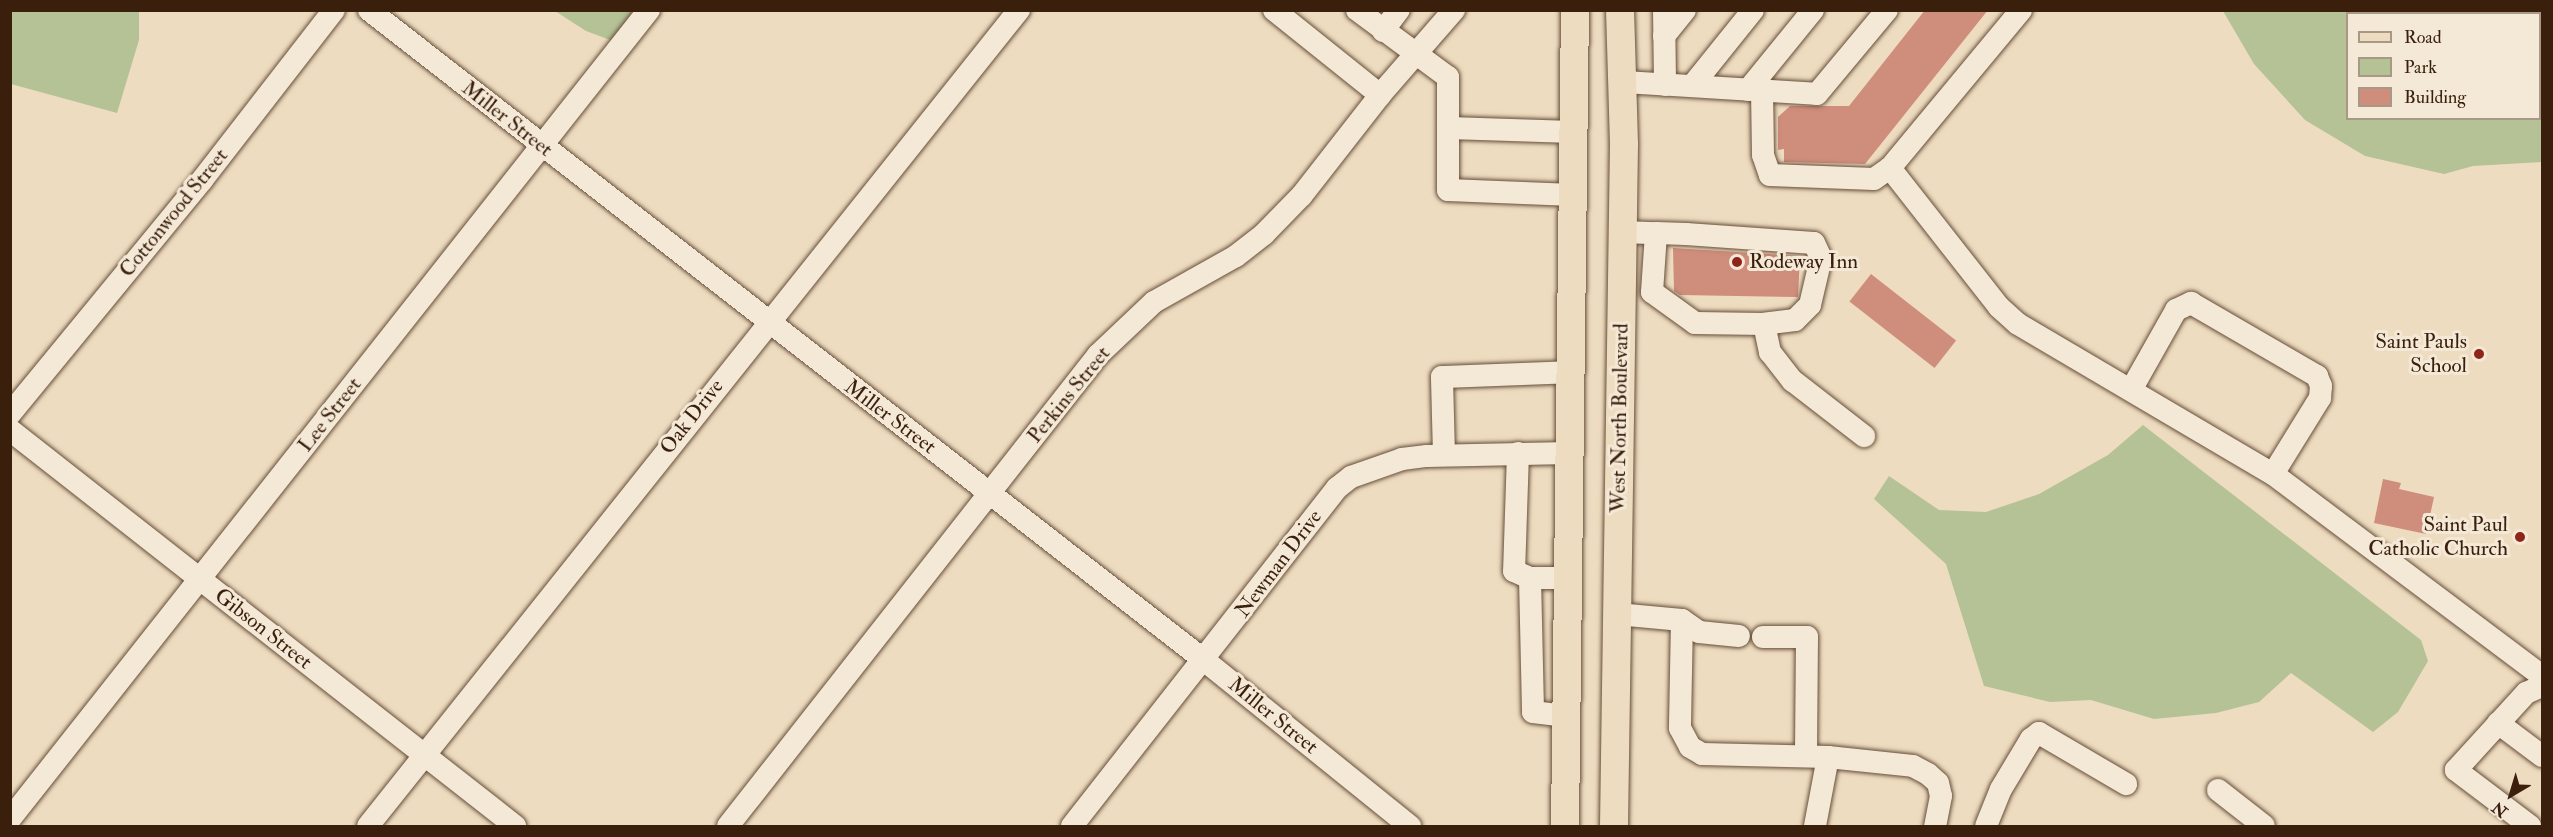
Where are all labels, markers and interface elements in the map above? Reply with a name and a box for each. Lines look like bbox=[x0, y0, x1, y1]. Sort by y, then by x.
legend bbox=[2346, 12, 2541, 120]
text: Road bbox=[2404, 26, 2442, 49]
text: Park bbox=[2404, 56, 2437, 79]
street label: Miller Street bbox=[457, 76, 557, 162]
text: Building bbox=[2404, 86, 2466, 109]
street label: Cottonwood Street bbox=[114, 144, 234, 282]
place label: Rodeway Inn bbox=[1749, 249, 1858, 275]
marker: Rodeway Inn bbox=[1730, 255, 1744, 269]
street label: West North Boulevard bbox=[1606, 323, 1634, 513]
place label: Saint Pauls School bbox=[2375, 329, 2467, 379]
street label: Perkins Street bbox=[1022, 342, 1116, 448]
marker: Saint Pauls School bbox=[2472, 347, 2486, 361]
street label: Lee Street bbox=[293, 373, 367, 457]
street label: Oak Drive bbox=[655, 374, 729, 460]
street label: Miller Street bbox=[839, 374, 941, 460]
street label: Newman Drive bbox=[1230, 505, 1328, 623]
place label: Saint Paul Catholic Church bbox=[2368, 512, 2508, 562]
marker: Saint Paul Catholic Church bbox=[2513, 530, 2527, 544]
street label: Gibson Street bbox=[209, 583, 317, 675]
street label: Miller Street bbox=[1223, 672, 1323, 760]
north arrow bbox=[2481, 765, 2541, 825]
text: N bbox=[2488, 797, 2512, 821]

